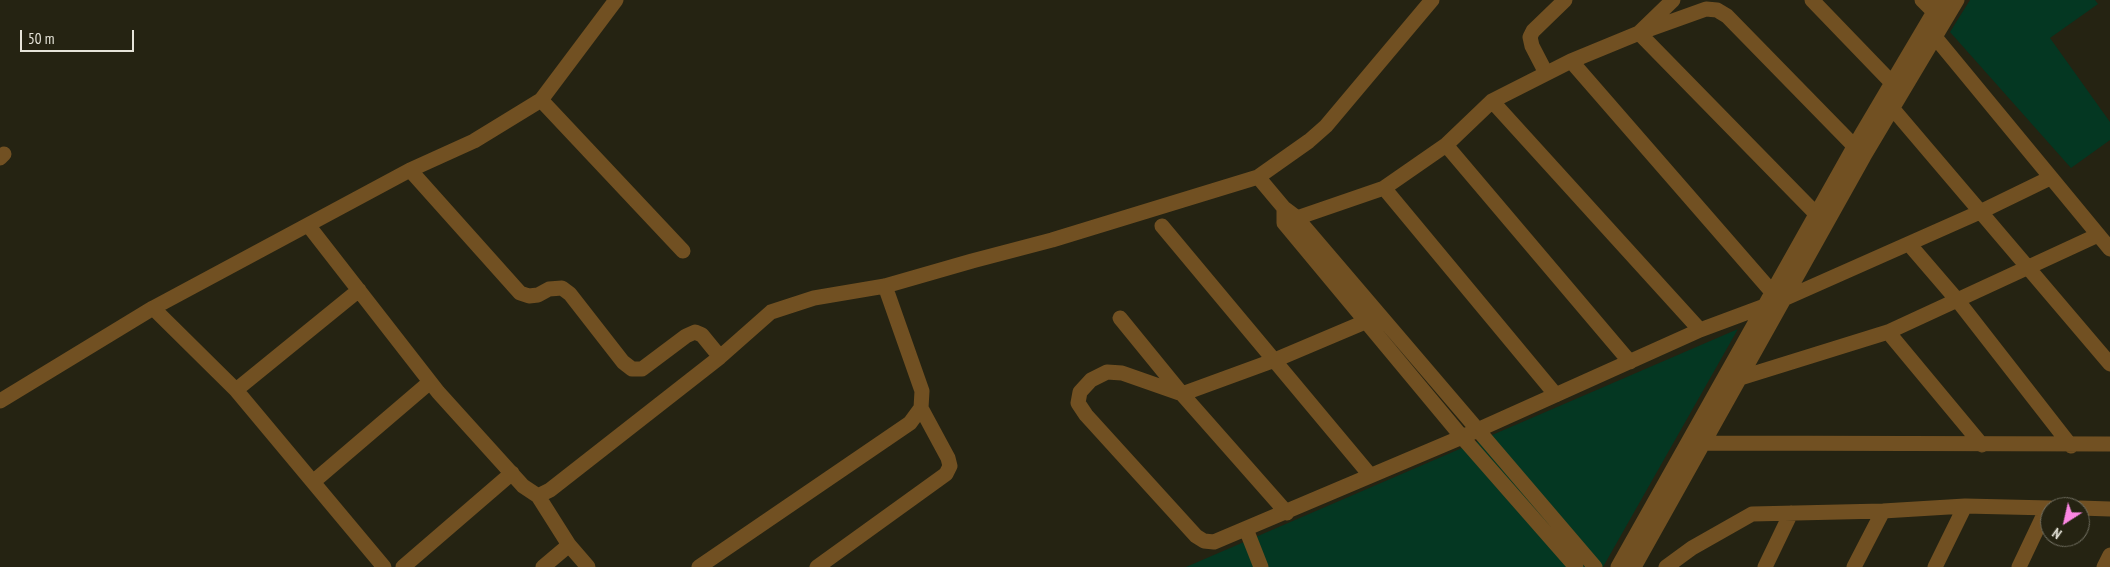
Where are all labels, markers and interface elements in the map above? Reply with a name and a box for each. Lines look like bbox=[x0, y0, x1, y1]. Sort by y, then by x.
scale bar bbox=[22, 20, 136, 52]
text: 50 m bbox=[28, 29, 54, 48]
north arrow bbox=[2040, 497, 2090, 547]
text: N bbox=[2049, 524, 2065, 543]

